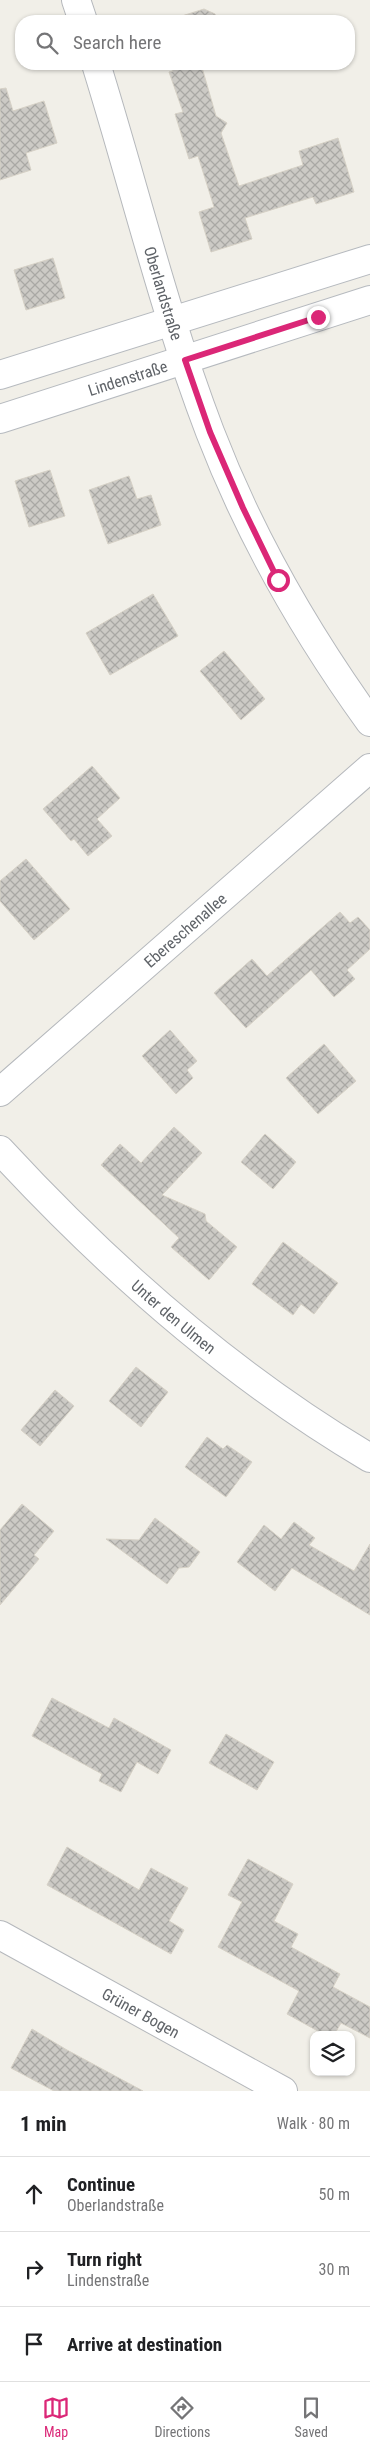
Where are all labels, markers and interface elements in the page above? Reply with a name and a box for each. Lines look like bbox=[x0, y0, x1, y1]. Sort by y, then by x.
search box bbox=[15, 15, 355, 70]
icon: search bbox=[33, 29, 61, 57]
text: Search here bbox=[73, 31, 161, 54]
street label: Oberlandstraße bbox=[140, 244, 186, 343]
route end bbox=[307, 306, 330, 329]
street label: Lindenstraße bbox=[86, 357, 170, 400]
route start bbox=[267, 569, 290, 592]
street label: Ebereschenallee bbox=[140, 889, 231, 971]
street label: Unter den Ulmen bbox=[127, 1276, 219, 1358]
street label: Grüner Bogen bbox=[99, 1984, 183, 2042]
map controls bbox=[310, 2031, 355, 2076]
button: layers bbox=[310, 2031, 355, 2076]
text: 1 min bbox=[20, 2112, 67, 2136]
text: Walk · 80 m bbox=[277, 2114, 350, 2133]
text: Continue bbox=[67, 2173, 135, 2196]
icon: ahead bbox=[20, 2180, 48, 2208]
text: 50 m bbox=[318, 2185, 350, 2204]
text: Oberlandstraße bbox=[67, 2196, 164, 2215]
text: Turn right bbox=[67, 2248, 142, 2271]
icon: right bbox=[20, 2255, 48, 2283]
text: 30 m bbox=[318, 2260, 350, 2279]
text: Lindenstraße bbox=[67, 2271, 149, 2290]
icon: arrive bbox=[20, 2330, 48, 2358]
text: Arrive at destination bbox=[67, 2333, 222, 2356]
tab: Map bbox=[42, 2394, 70, 2440]
tab: Directions bbox=[154, 2394, 210, 2440]
tab: Saved bbox=[295, 2394, 328, 2440]

